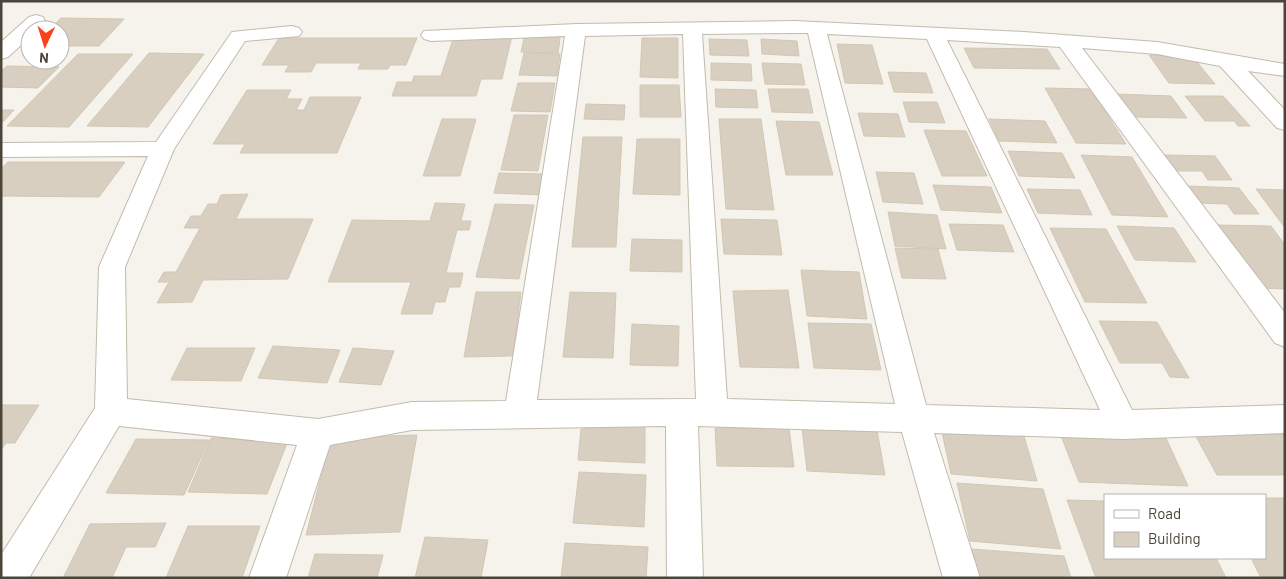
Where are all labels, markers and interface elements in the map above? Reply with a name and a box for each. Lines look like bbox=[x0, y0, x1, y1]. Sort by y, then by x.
north arrow bbox=[20, 20, 70, 70]
text: N bbox=[39, 50, 49, 67]
legend bbox=[1104, 494, 1266, 559]
text: Road bbox=[1148, 504, 1181, 522]
text: Building bbox=[1148, 529, 1201, 547]

